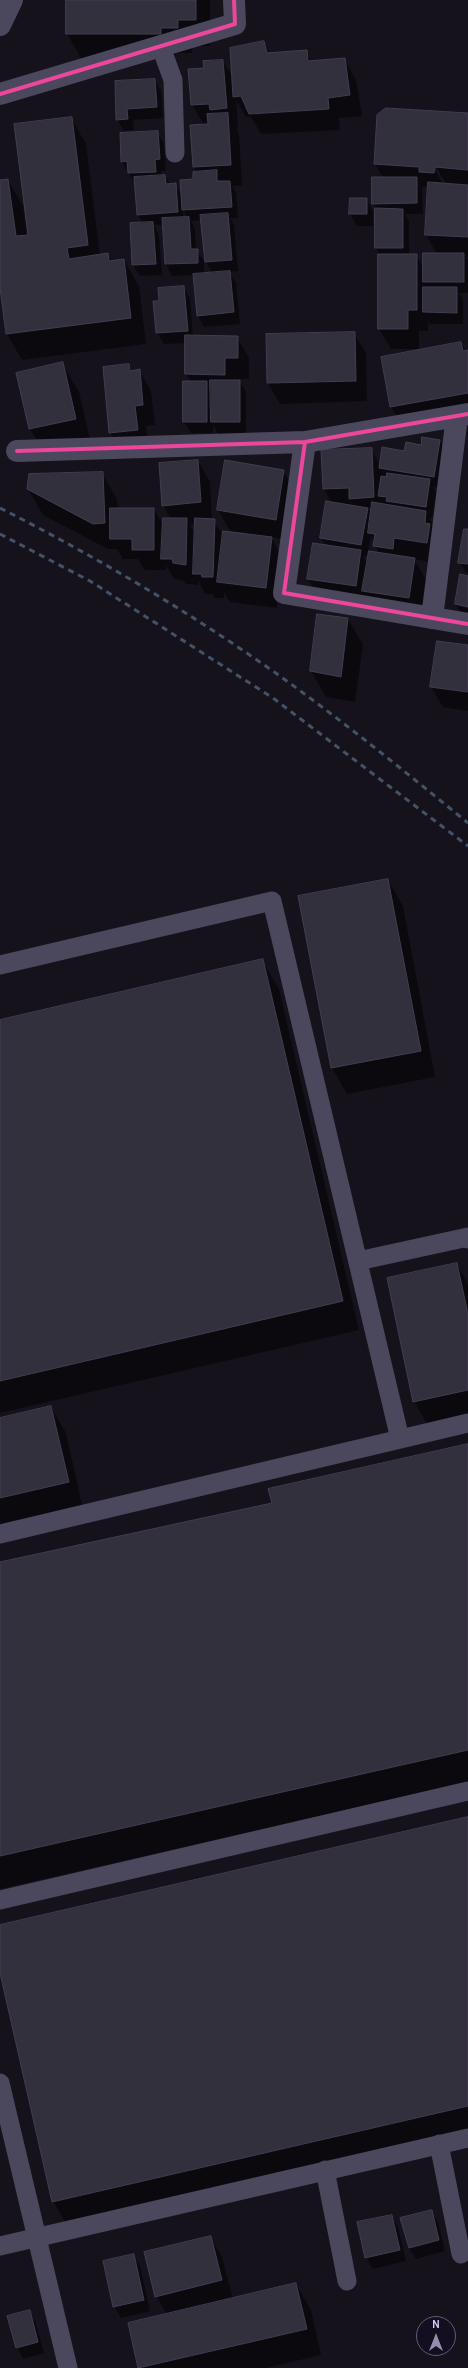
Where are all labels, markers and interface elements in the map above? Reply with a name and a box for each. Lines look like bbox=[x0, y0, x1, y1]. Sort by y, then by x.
north arrow bbox=[416, 2316, 456, 2356]
text: N bbox=[432, 2318, 440, 2331]

